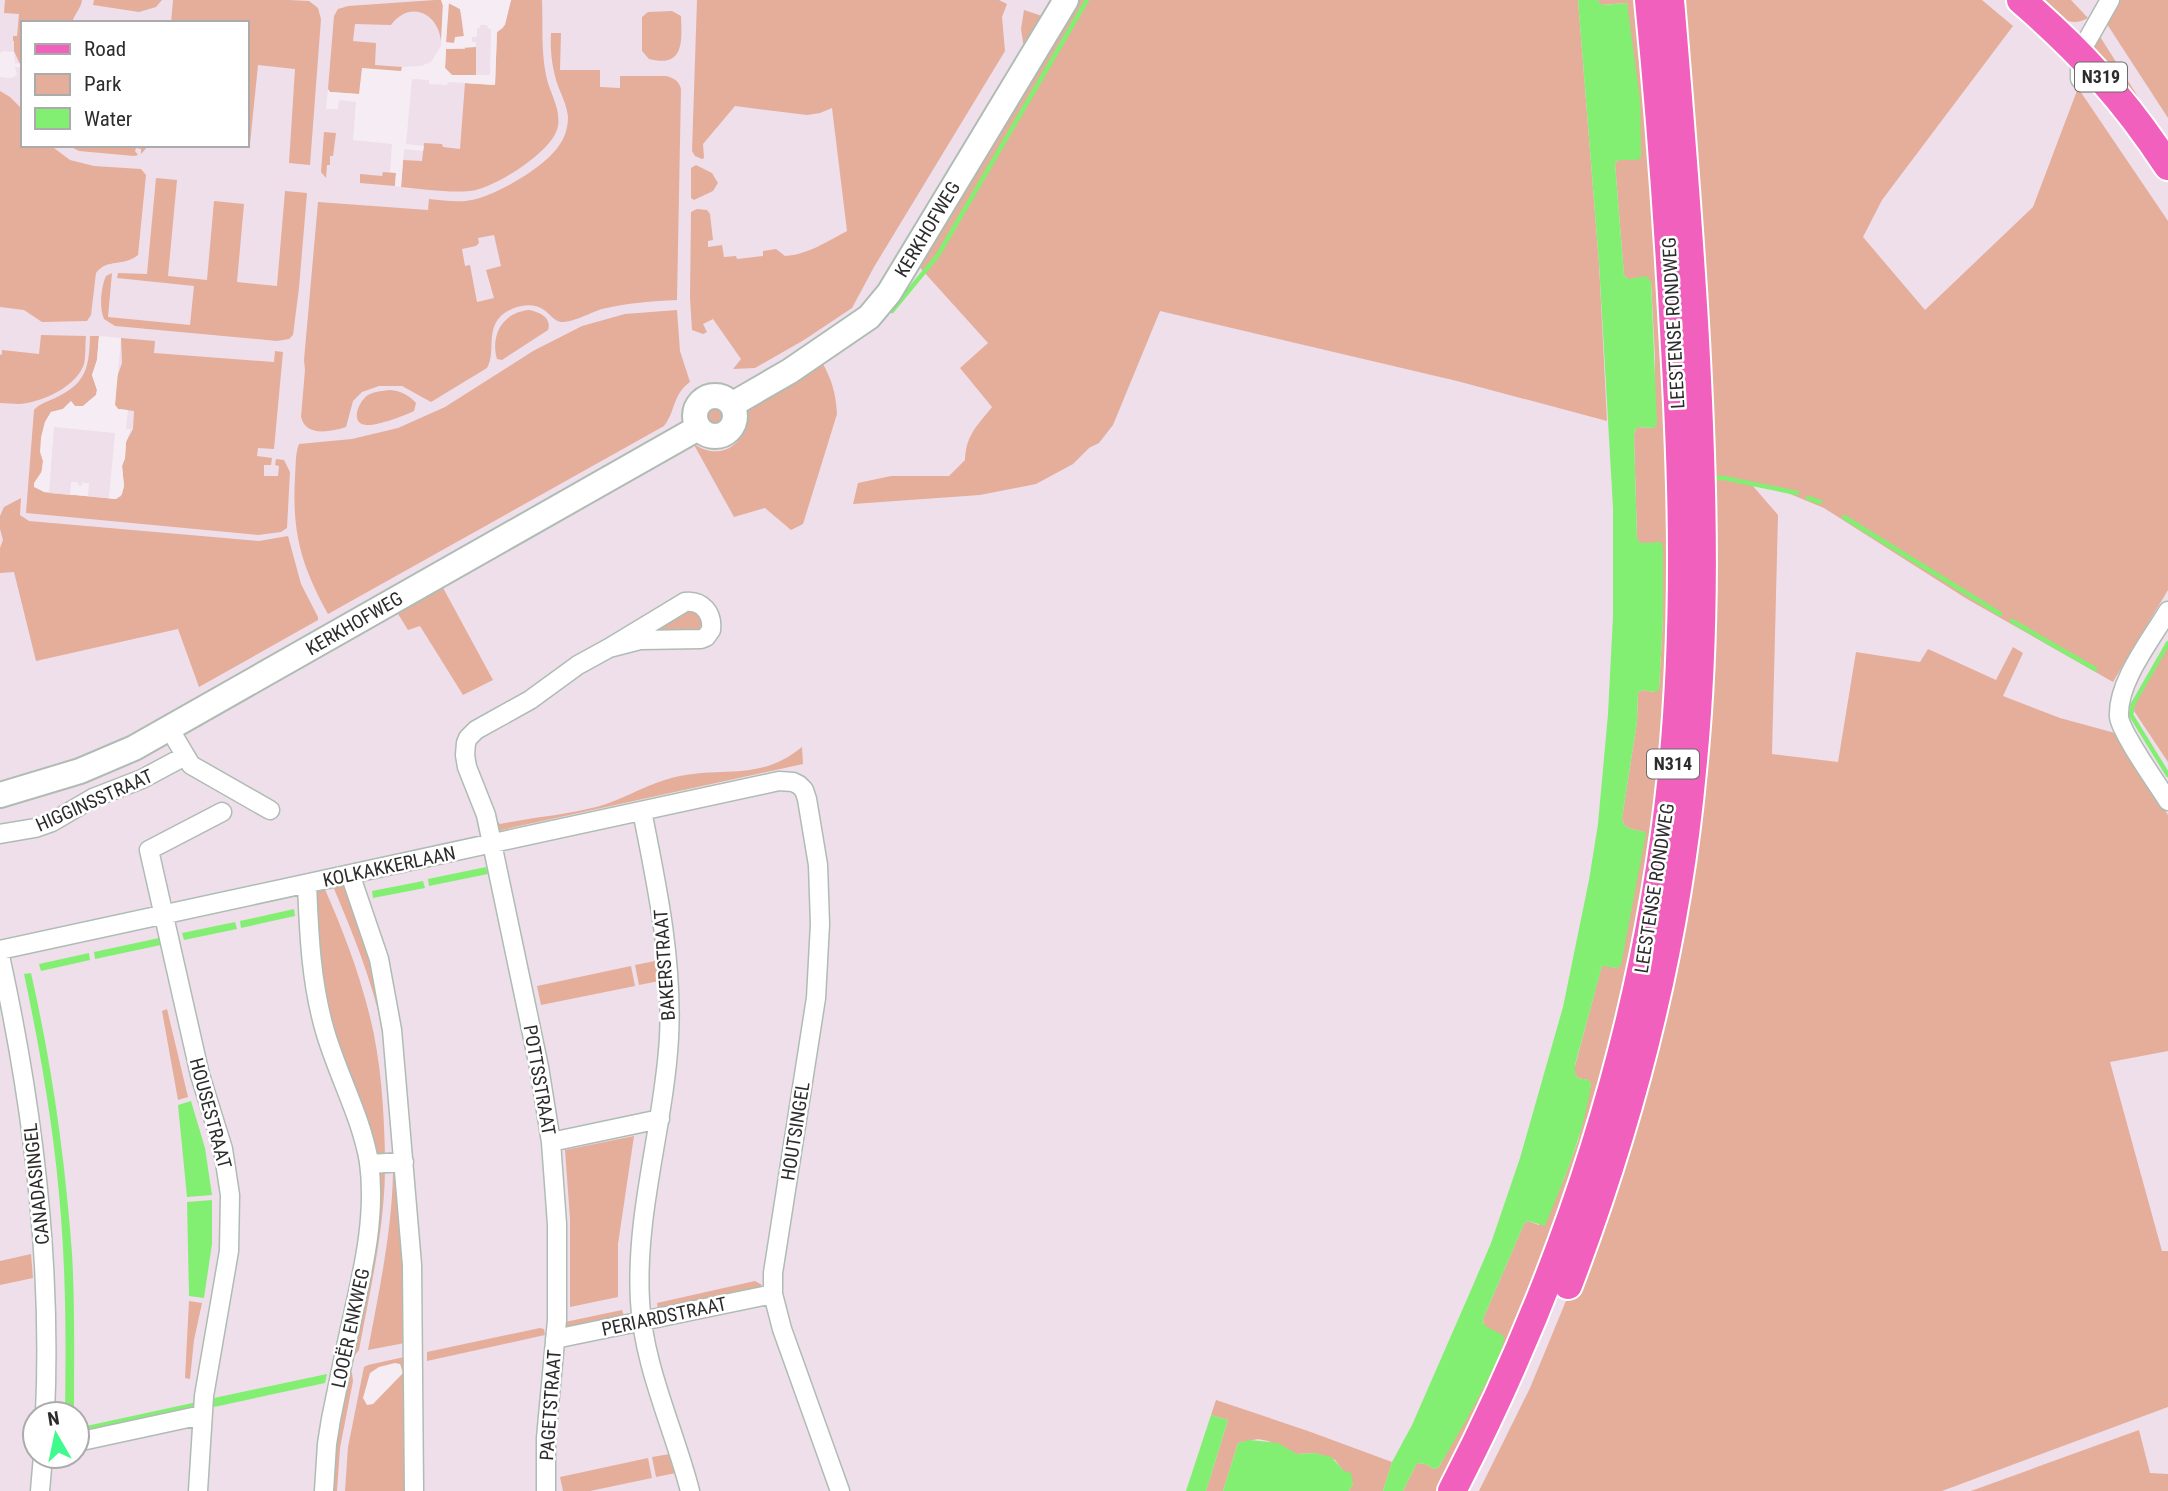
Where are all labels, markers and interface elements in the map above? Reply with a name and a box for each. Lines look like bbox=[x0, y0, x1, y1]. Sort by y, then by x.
legend bbox=[21, 21, 248, 147]
text: Road bbox=[84, 37, 126, 61]
road number: N319 bbox=[2075, 62, 2127, 92]
text: Park bbox=[84, 72, 122, 96]
text: Water bbox=[84, 107, 132, 131]
street label: KERKHOFWEG bbox=[890, 177, 965, 281]
street label: LEESTENSE RONDWEG bbox=[1658, 237, 1689, 409]
street label: KERKHOFWEG bbox=[302, 587, 407, 660]
road number: N314 bbox=[1647, 750, 1699, 778]
street label: HIGGINSSTRAAT bbox=[32, 764, 156, 837]
street label: LEESTENSE RONDWEG bbox=[1630, 801, 1679, 975]
street label: KOLKAKKERLAAN bbox=[321, 841, 458, 892]
street label: BAKERSTRAAT bbox=[649, 908, 680, 1021]
street label: POTTSSTRAAT bbox=[518, 1023, 561, 1137]
street label: HOUSESTRAAT bbox=[185, 1055, 236, 1171]
street label: HOUTSINGEL bbox=[776, 1080, 815, 1182]
street label: CANADASINGEL bbox=[19, 1122, 54, 1246]
street label: LOOËR ENKWEG bbox=[327, 1266, 374, 1390]
street label: PERIARDSTRAAT bbox=[599, 1292, 729, 1341]
street label: PAGETSTRAAT bbox=[535, 1349, 566, 1461]
north arrow bbox=[21, 1400, 91, 1470]
text: N bbox=[46, 1406, 61, 1431]

